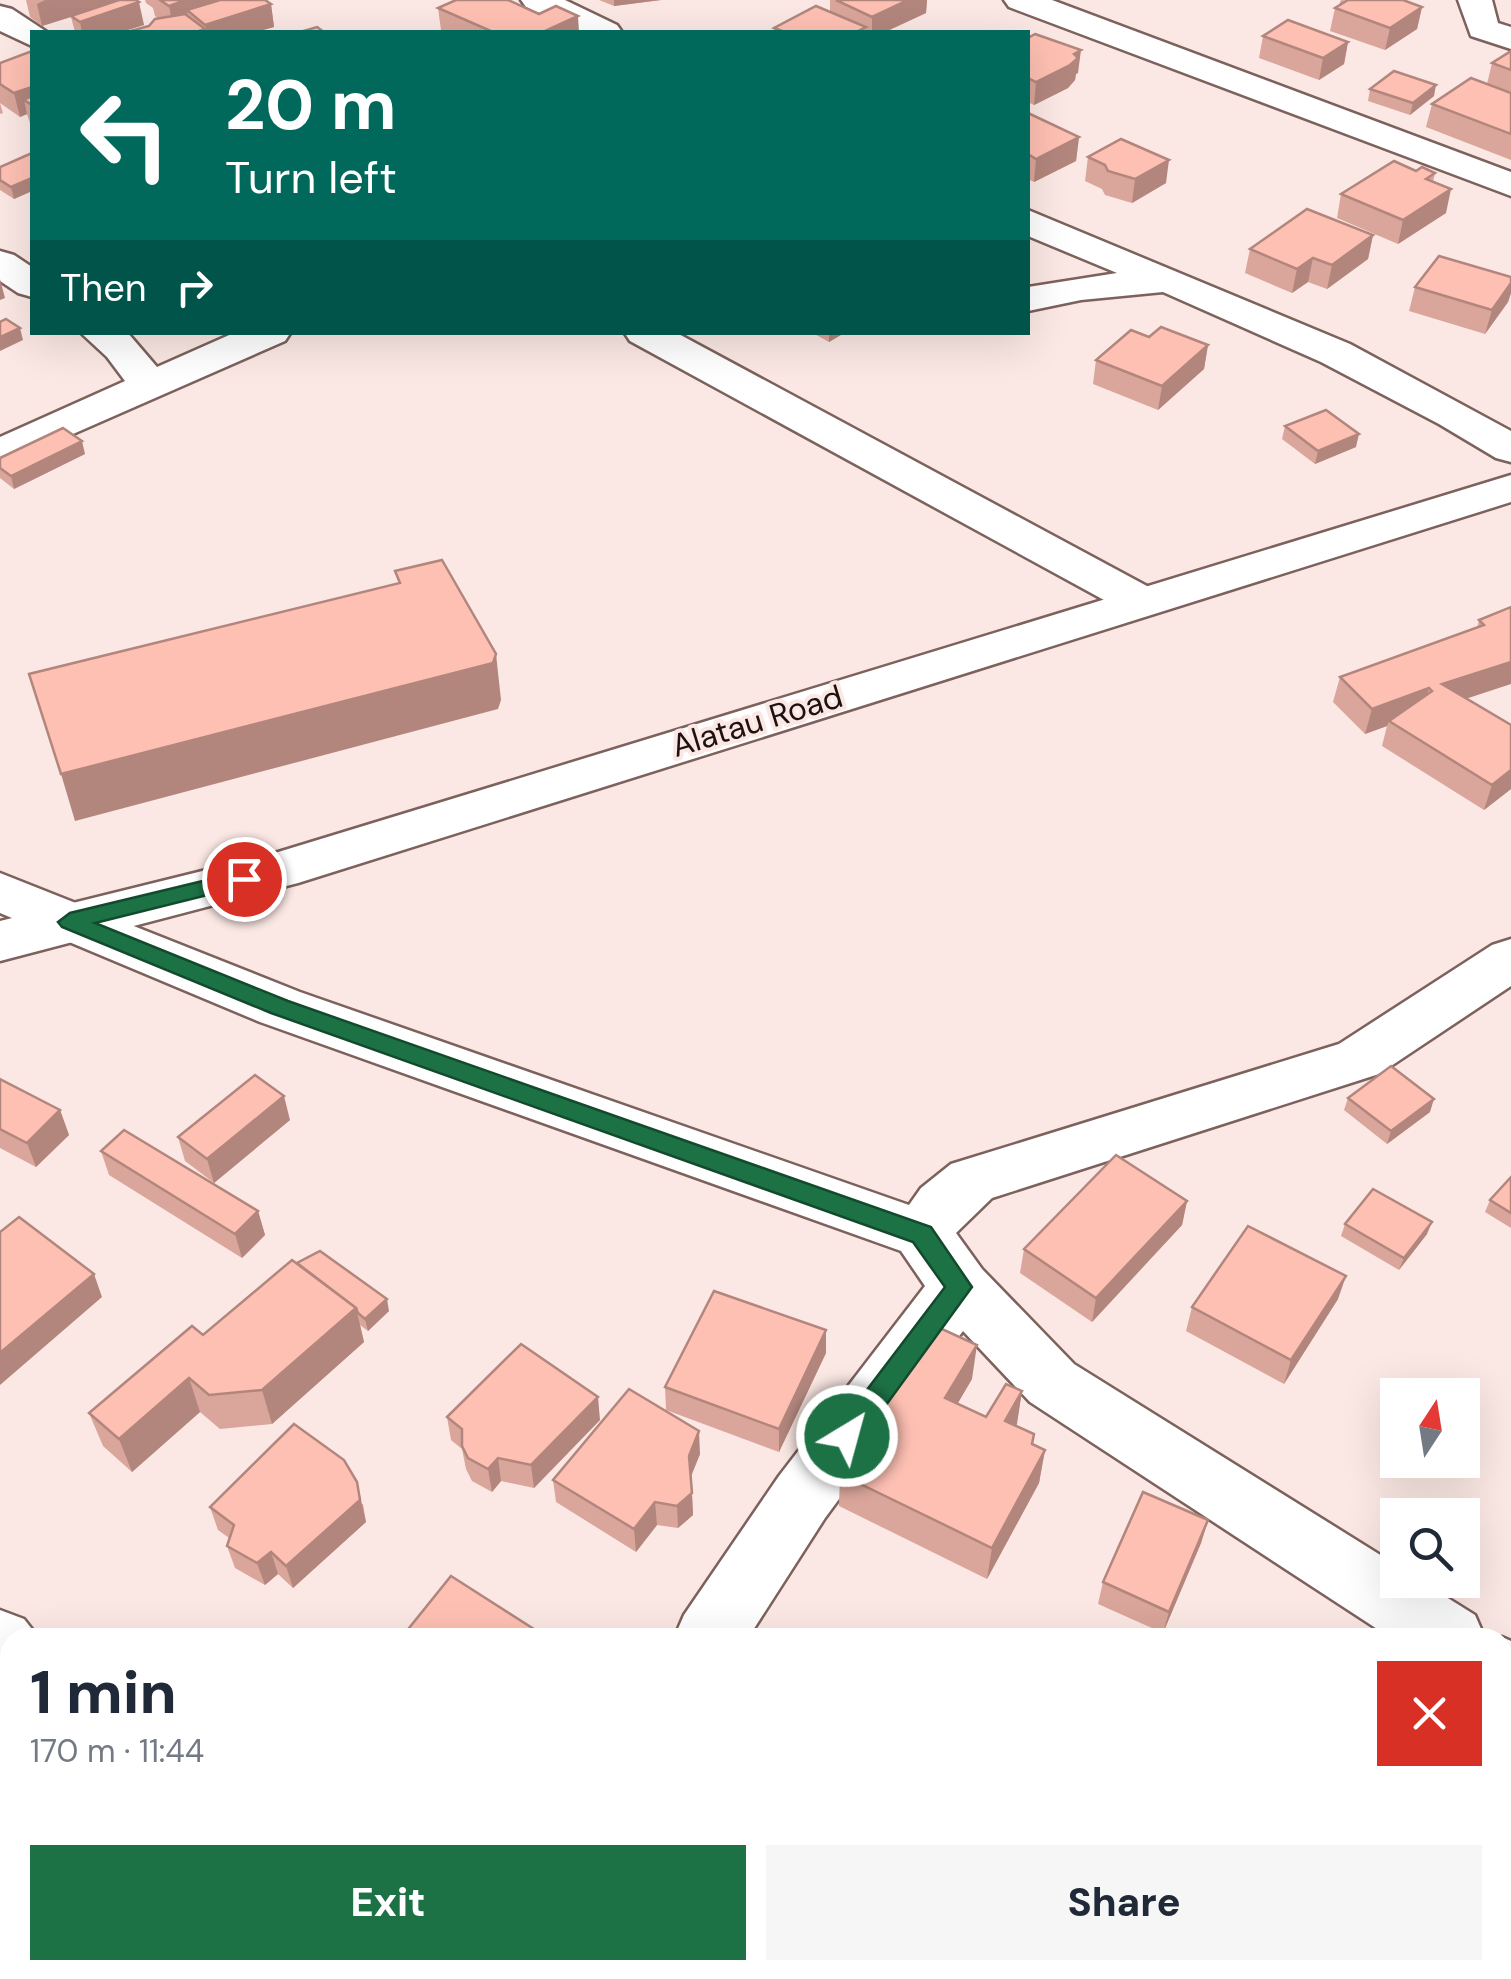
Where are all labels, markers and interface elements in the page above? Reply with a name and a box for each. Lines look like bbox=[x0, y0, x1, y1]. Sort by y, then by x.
text: 20 m bbox=[225, 60, 397, 151]
icon: left bbox=[60, 70, 190, 200]
text: Turn left bbox=[225, 148, 397, 207]
icon: right bbox=[167, 260, 222, 315]
text: Then bbox=[60, 263, 147, 313]
street label: Alatau Road bbox=[666, 675, 848, 767]
pin bbox=[202, 837, 287, 922]
icon: arrive bbox=[217, 852, 272, 907]
north arrow bbox=[1380, 1378, 1480, 1478]
map controls bbox=[1380, 1378, 1480, 1598]
position arrow bbox=[795, 1384, 899, 1488]
button: search bbox=[1380, 1498, 1480, 1598]
text: 1 min bbox=[30, 1653, 177, 1732]
button: close bbox=[1377, 1661, 1482, 1766]
text: 170 m · 11:44 bbox=[30, 1730, 204, 1772]
button: Exit bbox=[30, 1845, 746, 1960]
button: Share bbox=[766, 1845, 1482, 1960]

